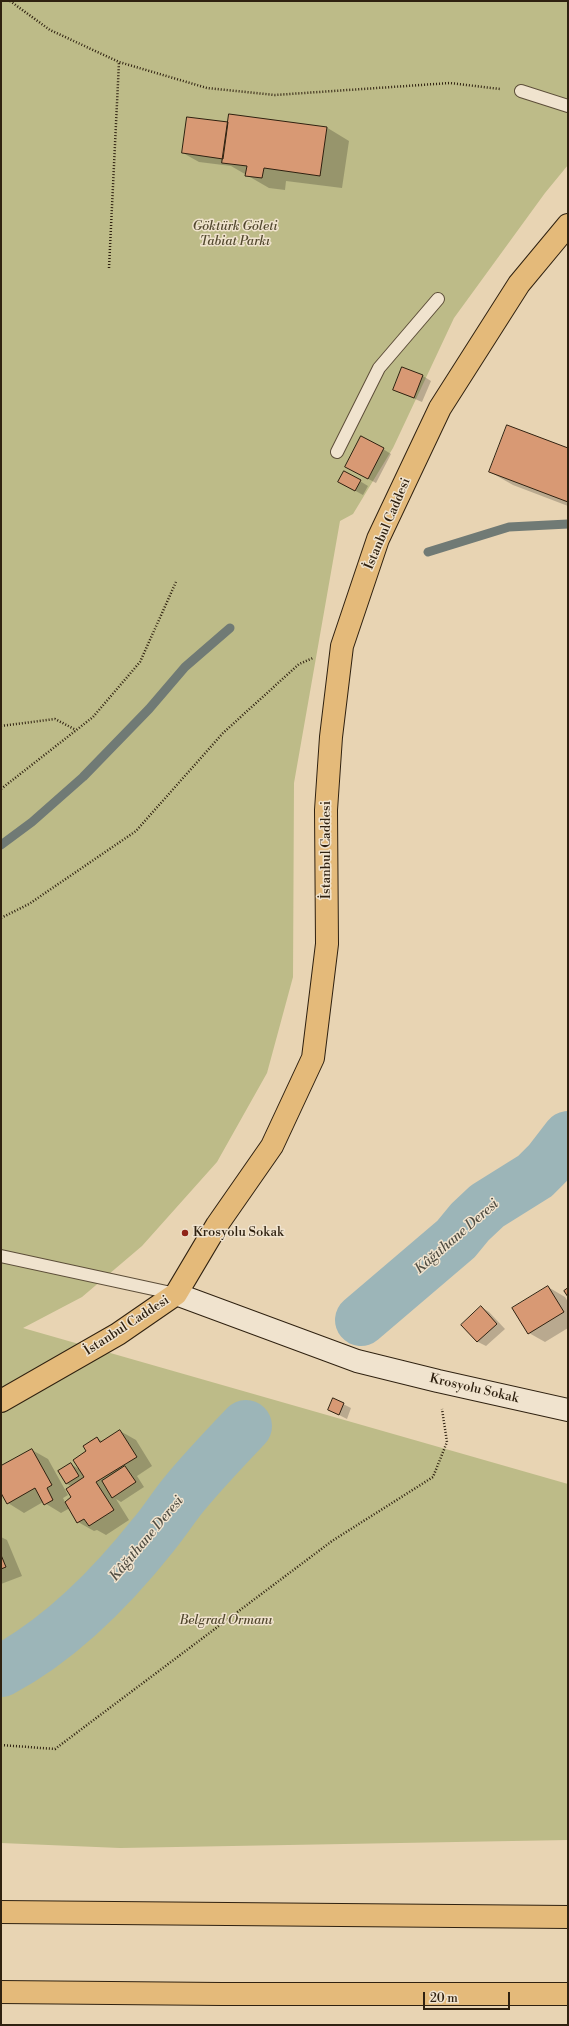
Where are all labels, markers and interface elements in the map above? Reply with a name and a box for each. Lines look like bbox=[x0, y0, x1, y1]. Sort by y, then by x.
park label: Göktürk Göleti Tabiat Parkı bbox=[193, 219, 277, 250]
street label: İstanbul Caddesi bbox=[362, 476, 414, 572]
street label: İstanbul Caddesi bbox=[319, 801, 335, 899]
water label: Kâğıthane Deresi bbox=[412, 1196, 502, 1278]
place label: Krosyolu Sokak bbox=[193, 1225, 284, 1241]
marker: Krosyolu Sokak bbox=[180, 1228, 190, 1238]
street label: İstanbul Caddesi bbox=[82, 1293, 172, 1359]
street label: Krosyolu Sokak bbox=[428, 1371, 520, 1407]
water label: Kâğıthane Deresi bbox=[107, 1493, 187, 1585]
park label: Belgrad Ormanı bbox=[179, 1613, 273, 1629]
scale bar bbox=[425, 1984, 512, 2010]
text: 20 m bbox=[430, 1991, 458, 2006]

